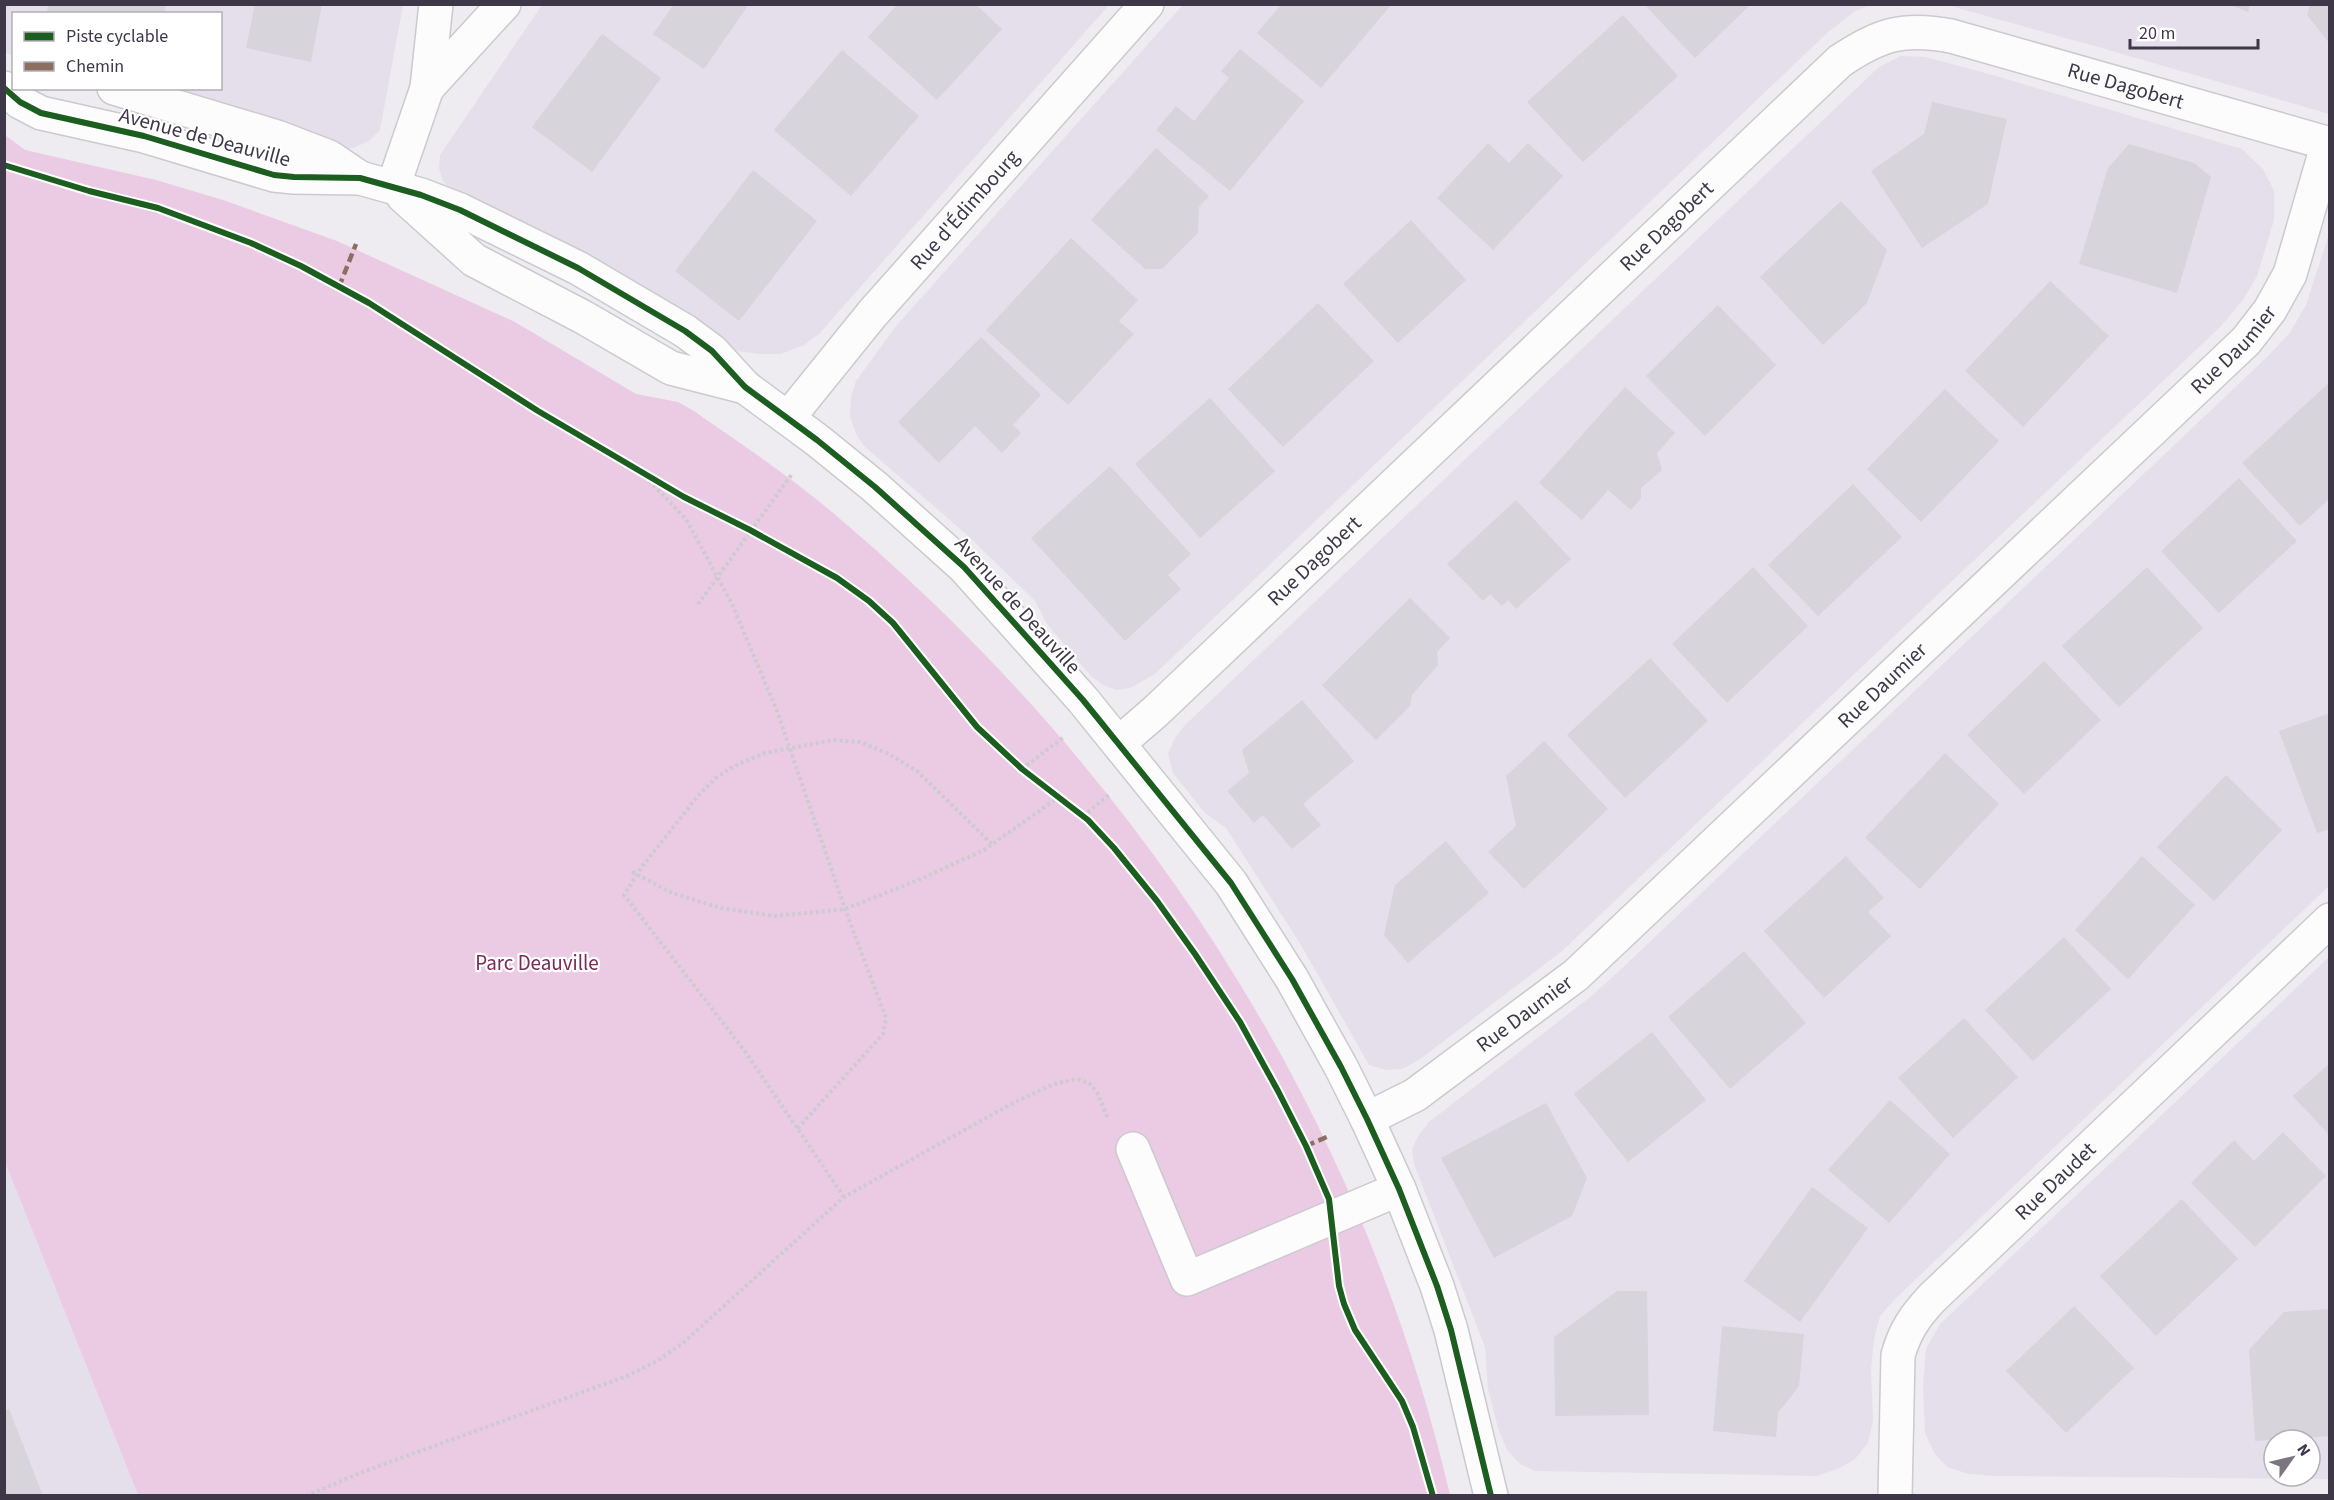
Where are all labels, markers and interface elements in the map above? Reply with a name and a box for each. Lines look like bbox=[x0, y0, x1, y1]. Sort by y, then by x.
legend bbox=[12, 12, 222, 90]
scale bar bbox=[2130, 12, 2258, 50]
text: 20 m bbox=[2139, 21, 2175, 46]
text: Piste cyclable bbox=[66, 24, 168, 49]
text: Chemin bbox=[66, 54, 124, 79]
street label: Rue Dagobert bbox=[2064, 55, 2187, 117]
street label: Avenue de Deauville bbox=[116, 100, 294, 174]
street label: Rue d'Édimbourg bbox=[903, 143, 1026, 277]
street label: Rue Dagobert bbox=[1613, 174, 1720, 278]
street label: Rue Daumier bbox=[2184, 298, 2284, 401]
street label: Rue Dagobert bbox=[1260, 509, 1368, 613]
street label: Avenue de Deauville bbox=[948, 529, 1088, 681]
street label: Rue Daumier bbox=[1831, 635, 1934, 735]
park label: Parc Deauville bbox=[475, 948, 599, 978]
street label: Rue Daumier bbox=[1470, 967, 1579, 1059]
street label: Rue Daudet bbox=[2008, 1135, 2102, 1227]
north arrow bbox=[2262, 1428, 2322, 1488]
text: N bbox=[2292, 1440, 2316, 1461]

